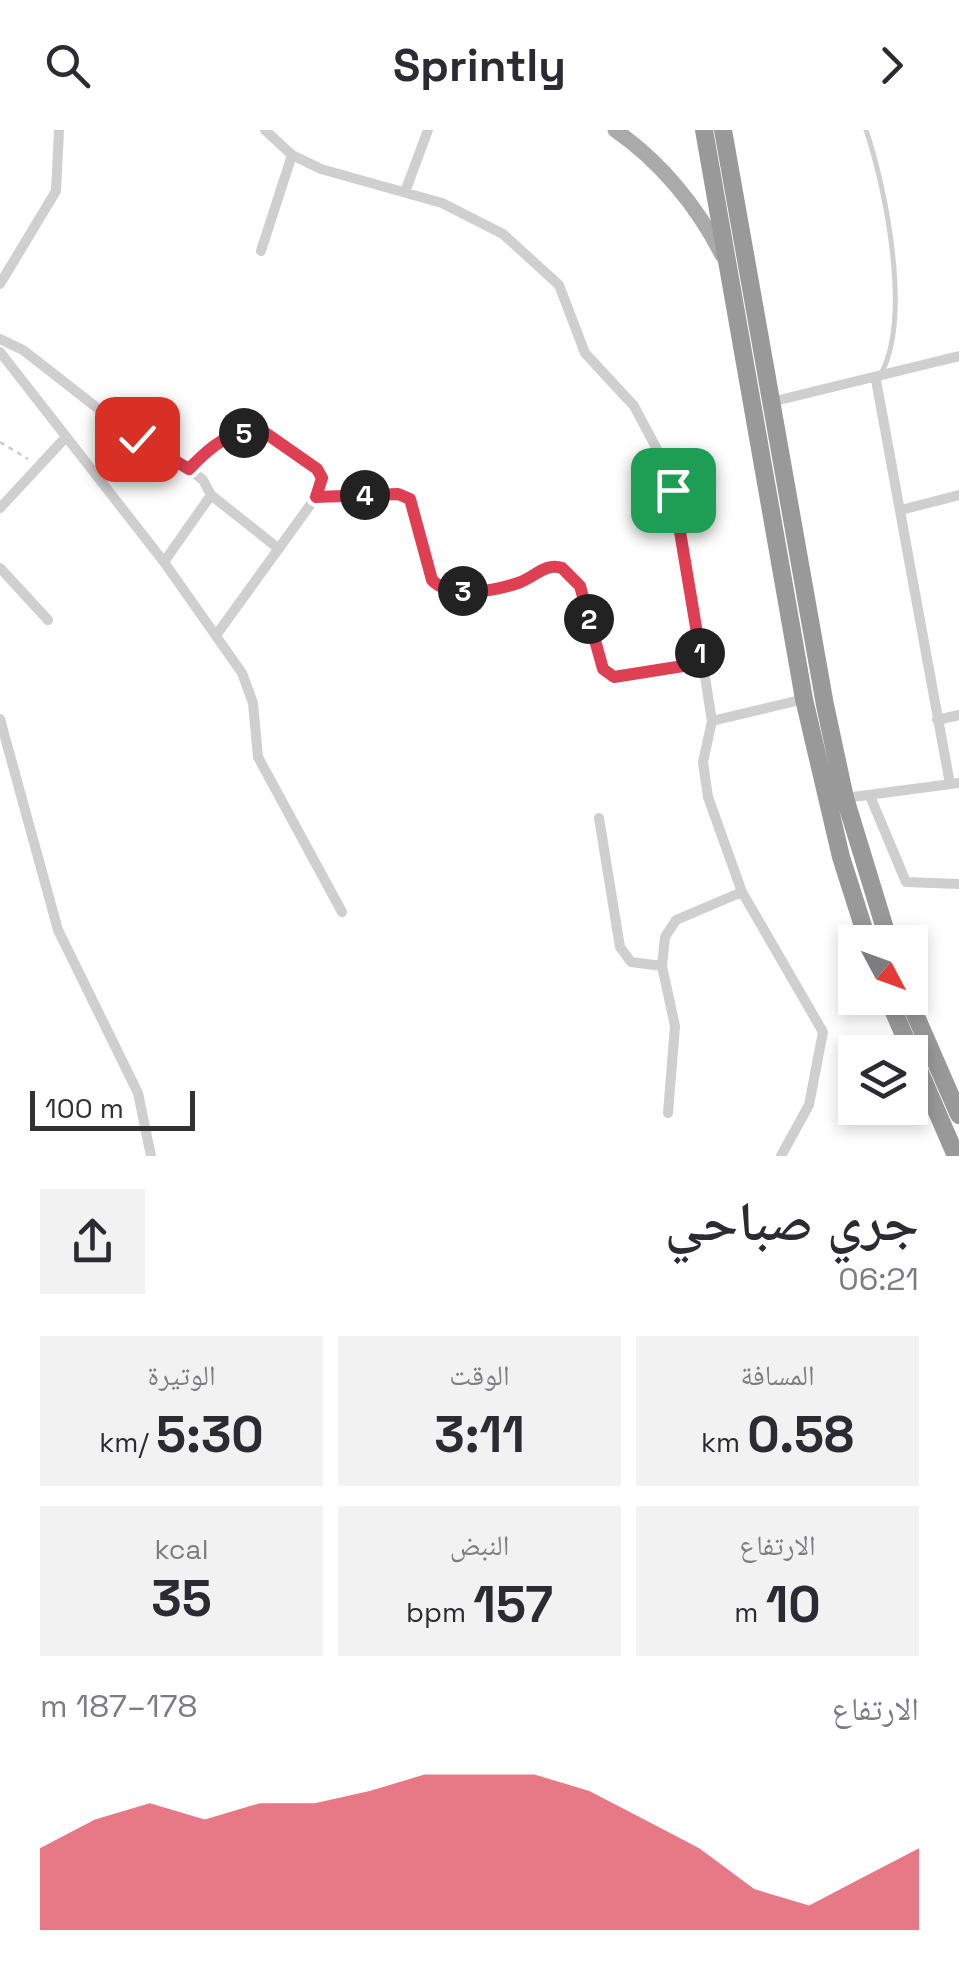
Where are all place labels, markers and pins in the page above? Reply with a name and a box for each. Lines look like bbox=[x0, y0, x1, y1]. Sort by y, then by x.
pin bbox=[95, 397, 180, 482]
pin: 5 bbox=[219, 408, 269, 458]
pin bbox=[631, 448, 716, 533]
pin: 4 bbox=[340, 470, 390, 520]
pin: 3 bbox=[438, 566, 488, 616]
pin: 2 bbox=[564, 594, 614, 644]
pin: 1 bbox=[675, 628, 725, 678]

